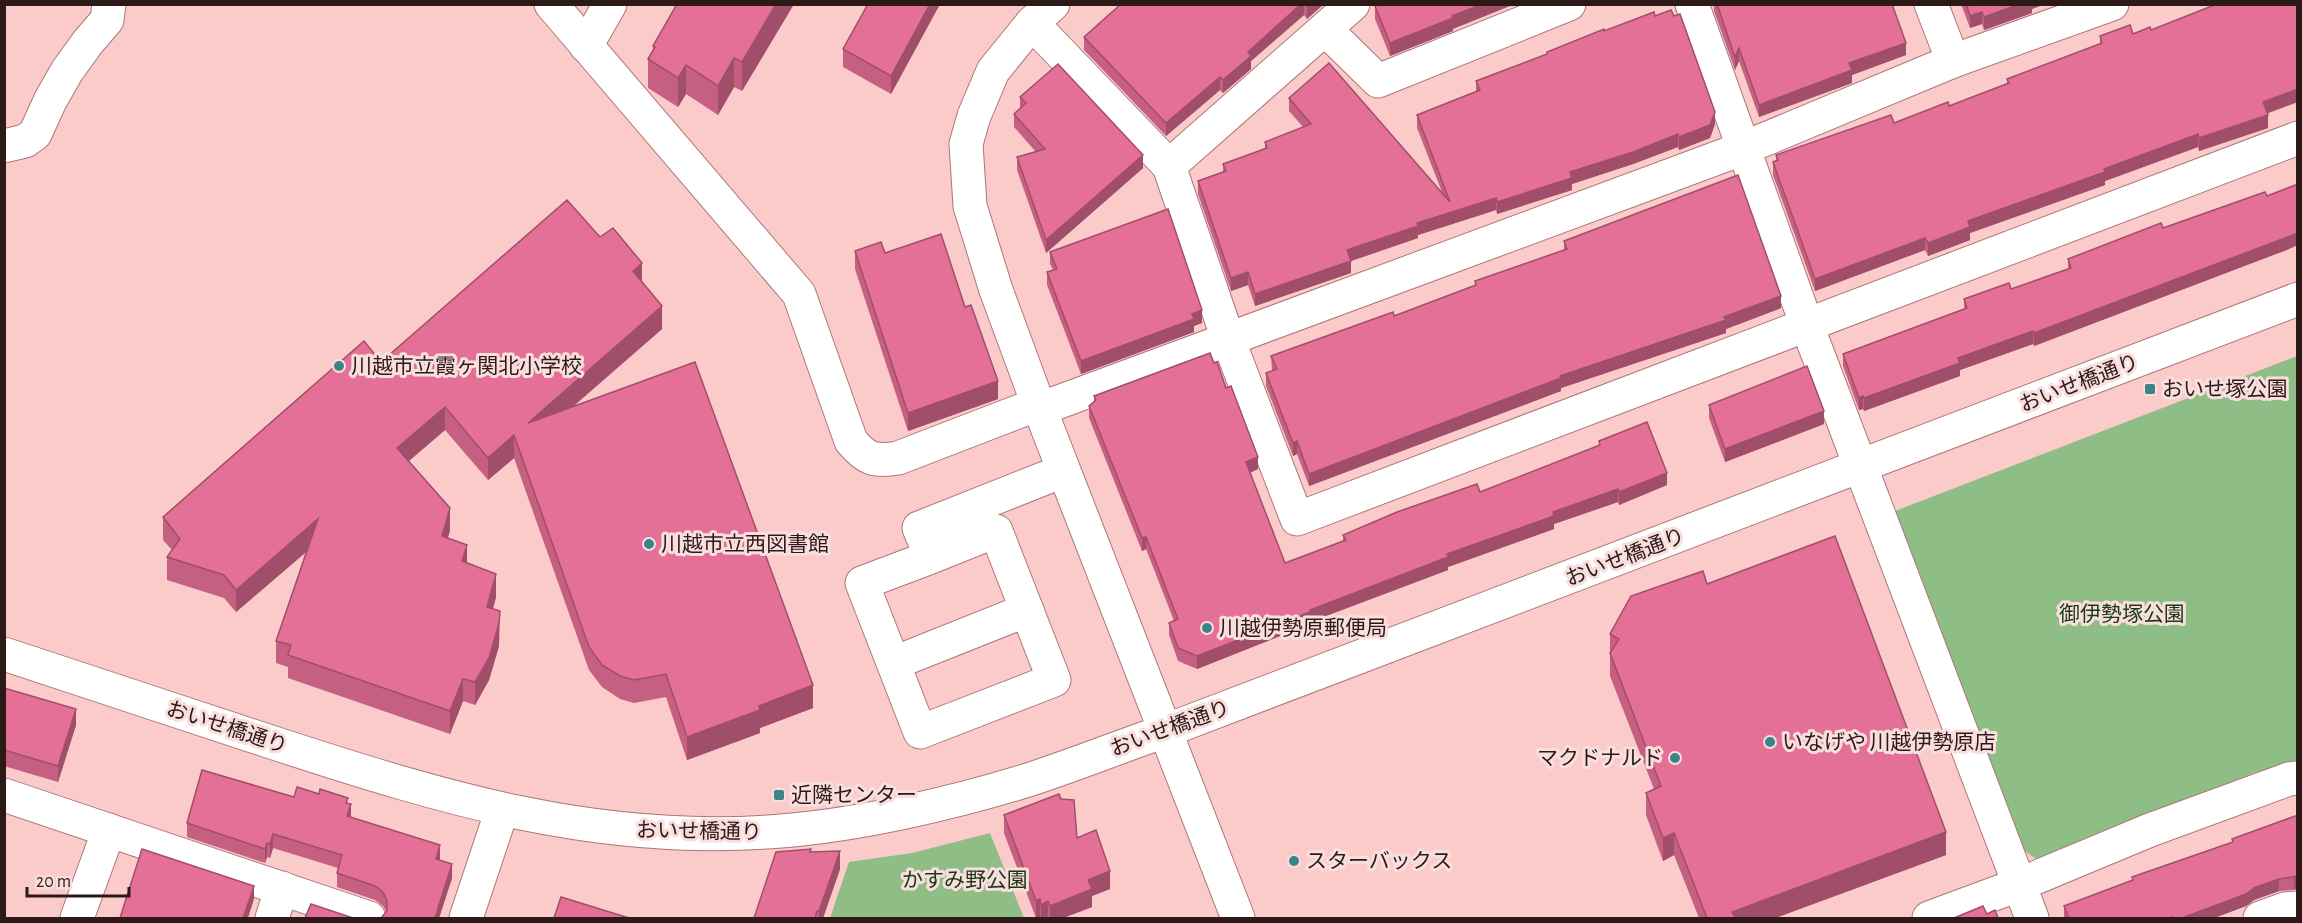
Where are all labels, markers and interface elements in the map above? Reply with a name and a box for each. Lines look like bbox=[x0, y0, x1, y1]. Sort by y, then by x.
street label: おいせ橋通り bbox=[2016, 350, 2142, 416]
place label: 川越市立霞ヶ関北小学校 bbox=[351, 355, 582, 377]
marker: 川越市立霞ヶ関北小学校 bbox=[332, 359, 346, 373]
place label: おいせ塚公園 bbox=[2162, 378, 2288, 400]
marker: おいせ塚公園 bbox=[2143, 382, 2157, 396]
street label: おいせ橋通り bbox=[1562, 524, 1688, 590]
place label: 川越市立西図書館 bbox=[661, 533, 829, 555]
marker: 川越市立西図書館 bbox=[642, 537, 656, 551]
park label: 御伊勢塚公園 bbox=[2059, 603, 2185, 625]
place label: 川越伊勢原郵便局 bbox=[1219, 617, 1387, 639]
marker: 川越伊勢原郵便局 bbox=[1200, 621, 1214, 635]
street label: おいせ橋通り bbox=[1107, 696, 1233, 760]
street label: おいせ橋通り bbox=[164, 697, 290, 757]
place label: いなげや 川越伊勢原店 bbox=[1782, 731, 1995, 753]
marker: いなげや 川越伊勢原店 bbox=[1763, 735, 1777, 749]
place label: マクドナルド bbox=[1537, 747, 1663, 769]
marker: マクドナルド bbox=[1668, 751, 1682, 765]
place label: 近隣センター bbox=[791, 784, 917, 806]
marker: 近隣センター bbox=[772, 788, 786, 802]
street label: おいせ橋通り bbox=[636, 819, 762, 843]
place label: スターバックス bbox=[1306, 850, 1452, 872]
marker: スターバックス bbox=[1287, 854, 1301, 868]
scale bar bbox=[27, 860, 129, 898]
park label: かすみ野公園 bbox=[902, 870, 1028, 891]
text: 20 m bbox=[36, 873, 71, 891]

